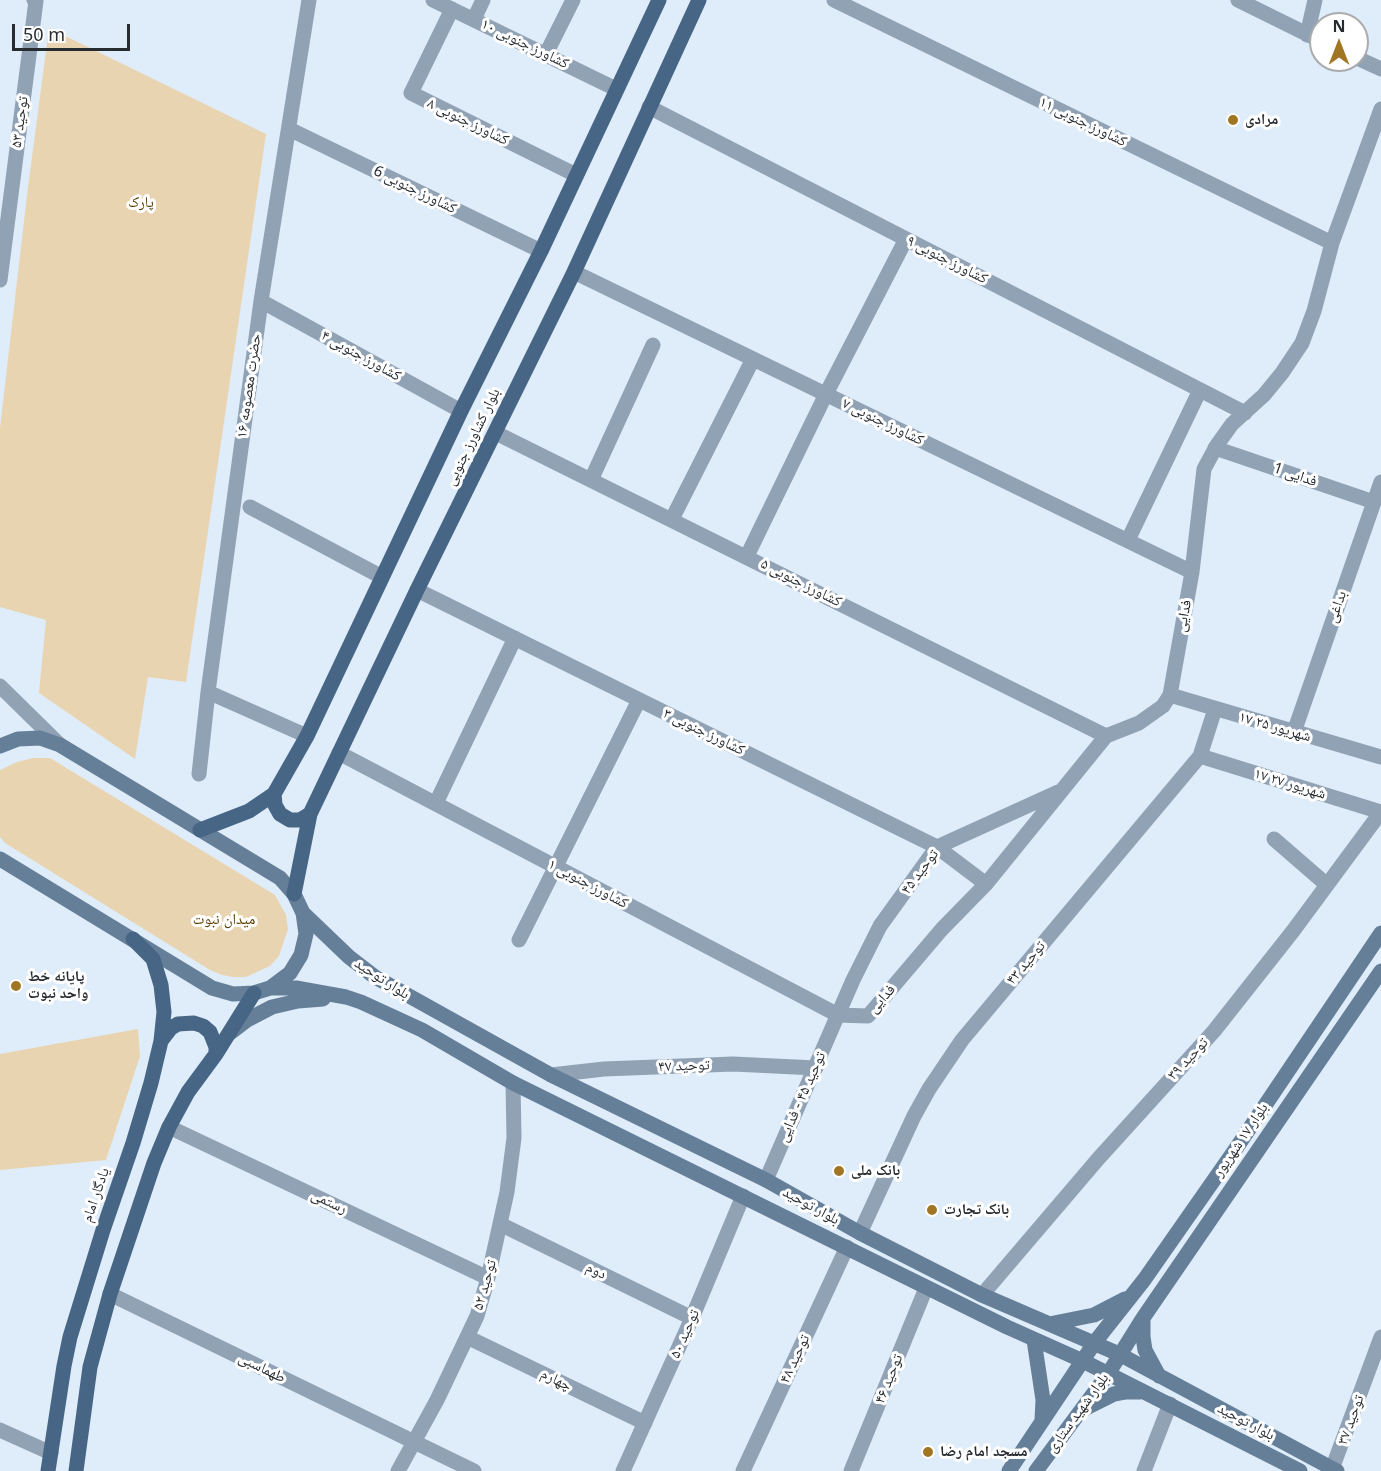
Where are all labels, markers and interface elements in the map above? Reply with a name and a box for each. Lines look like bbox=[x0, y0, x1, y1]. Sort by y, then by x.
scale bar bbox=[15, 12, 134, 50]
north arrow bbox=[1309, 12, 1369, 72]
street label: کشاورز جنوبی ۱۰ bbox=[478, 15, 572, 73]
text: N bbox=[1332, 15, 1346, 37]
text: 50 m bbox=[23, 22, 65, 46]
street label: کشاورز جنوبی ۱۱ bbox=[1036, 93, 1130, 151]
street label: توحید ۵۳ bbox=[7, 95, 33, 149]
street label: کشاورز جنوبی ۸ bbox=[424, 95, 512, 149]
place label: مرادی bbox=[1245, 111, 1278, 129]
marker: مرادی bbox=[1226, 113, 1240, 127]
street label: کشاورز جنوبی 6 bbox=[370, 162, 460, 218]
park label: پارک bbox=[128, 194, 154, 212]
street label: کشاورز جنوبی ۹ bbox=[904, 232, 990, 288]
street label: کشاورز جنوبی ۴ bbox=[318, 327, 404, 385]
street label: حضرت معصومه ۱۶ bbox=[233, 333, 265, 439]
street label: بلوار کشاورز جنوبی bbox=[442, 385, 504, 489]
street label: کشاورز جنوبی ۷ bbox=[839, 395, 927, 449]
street label: فدایی 1 bbox=[1271, 459, 1319, 491]
street label: کشاورز جنوبی ۵ bbox=[758, 555, 844, 611]
street label: بداغی bbox=[1323, 589, 1351, 625]
street label: فدایی bbox=[1172, 598, 1196, 634]
street label: کشاورز جنوبی ۳ bbox=[660, 705, 748, 759]
street label: ۱۷ شهریور ۲۵ bbox=[1237, 708, 1313, 746]
street label: ۱۷ شهریور ۲۷ bbox=[1252, 765, 1328, 803]
street label: توحید ۴۵ bbox=[897, 846, 943, 898]
street label: کشاورز جنوبی ۱ bbox=[545, 855, 631, 913]
park label: میدان نبوت bbox=[193, 911, 255, 929]
street label: توحید ۴۳ bbox=[1003, 937, 1049, 989]
street label: بلوار توحید bbox=[351, 954, 413, 1004]
place label: پایانه خط واحد نبوت bbox=[28, 968, 89, 1003]
marker: پایانه خط واحد نبوت bbox=[9, 979, 23, 993]
street label: فدایی bbox=[864, 981, 900, 1017]
street label: توحید ۳۹ bbox=[1164, 1034, 1212, 1084]
street label: توحید ۴۵ - فدایی bbox=[774, 1049, 830, 1145]
street label: توحید ۴۷ bbox=[658, 1056, 710, 1076]
street label: بلوار ۱۷ شهریور bbox=[1210, 1100, 1272, 1180]
place label: بانک ملی bbox=[851, 1162, 900, 1180]
marker: بانک ملی bbox=[832, 1164, 846, 1178]
street label: یادگار امام bbox=[78, 1165, 114, 1225]
street label: بلوار توحید bbox=[779, 1183, 843, 1229]
street label: رستمی bbox=[308, 1186, 350, 1218]
place label: بانک تجارت bbox=[944, 1201, 1009, 1219]
marker: بانک تجارت bbox=[925, 1203, 939, 1217]
street label: توحید ۵۲ bbox=[469, 1258, 501, 1312]
street label: دوم bbox=[583, 1258, 609, 1284]
street label: توحید ۵۰ bbox=[666, 1307, 704, 1361]
street label: توحید ۴۸ bbox=[776, 1332, 814, 1386]
street label: طهماسبی bbox=[236, 1349, 288, 1387]
street label: توحید ۴۶ bbox=[871, 1352, 907, 1406]
street label: چهارم bbox=[538, 1365, 574, 1395]
street label: بلوار شهید ستاری bbox=[1043, 1370, 1113, 1456]
street label: توحید ۳۷ bbox=[1334, 1393, 1368, 1447]
street label: بلوار توحید bbox=[1214, 1399, 1278, 1445]
place label: مسجد امام رضا bbox=[940, 1443, 1028, 1461]
marker: مسجد امام رضا bbox=[921, 1445, 935, 1459]

